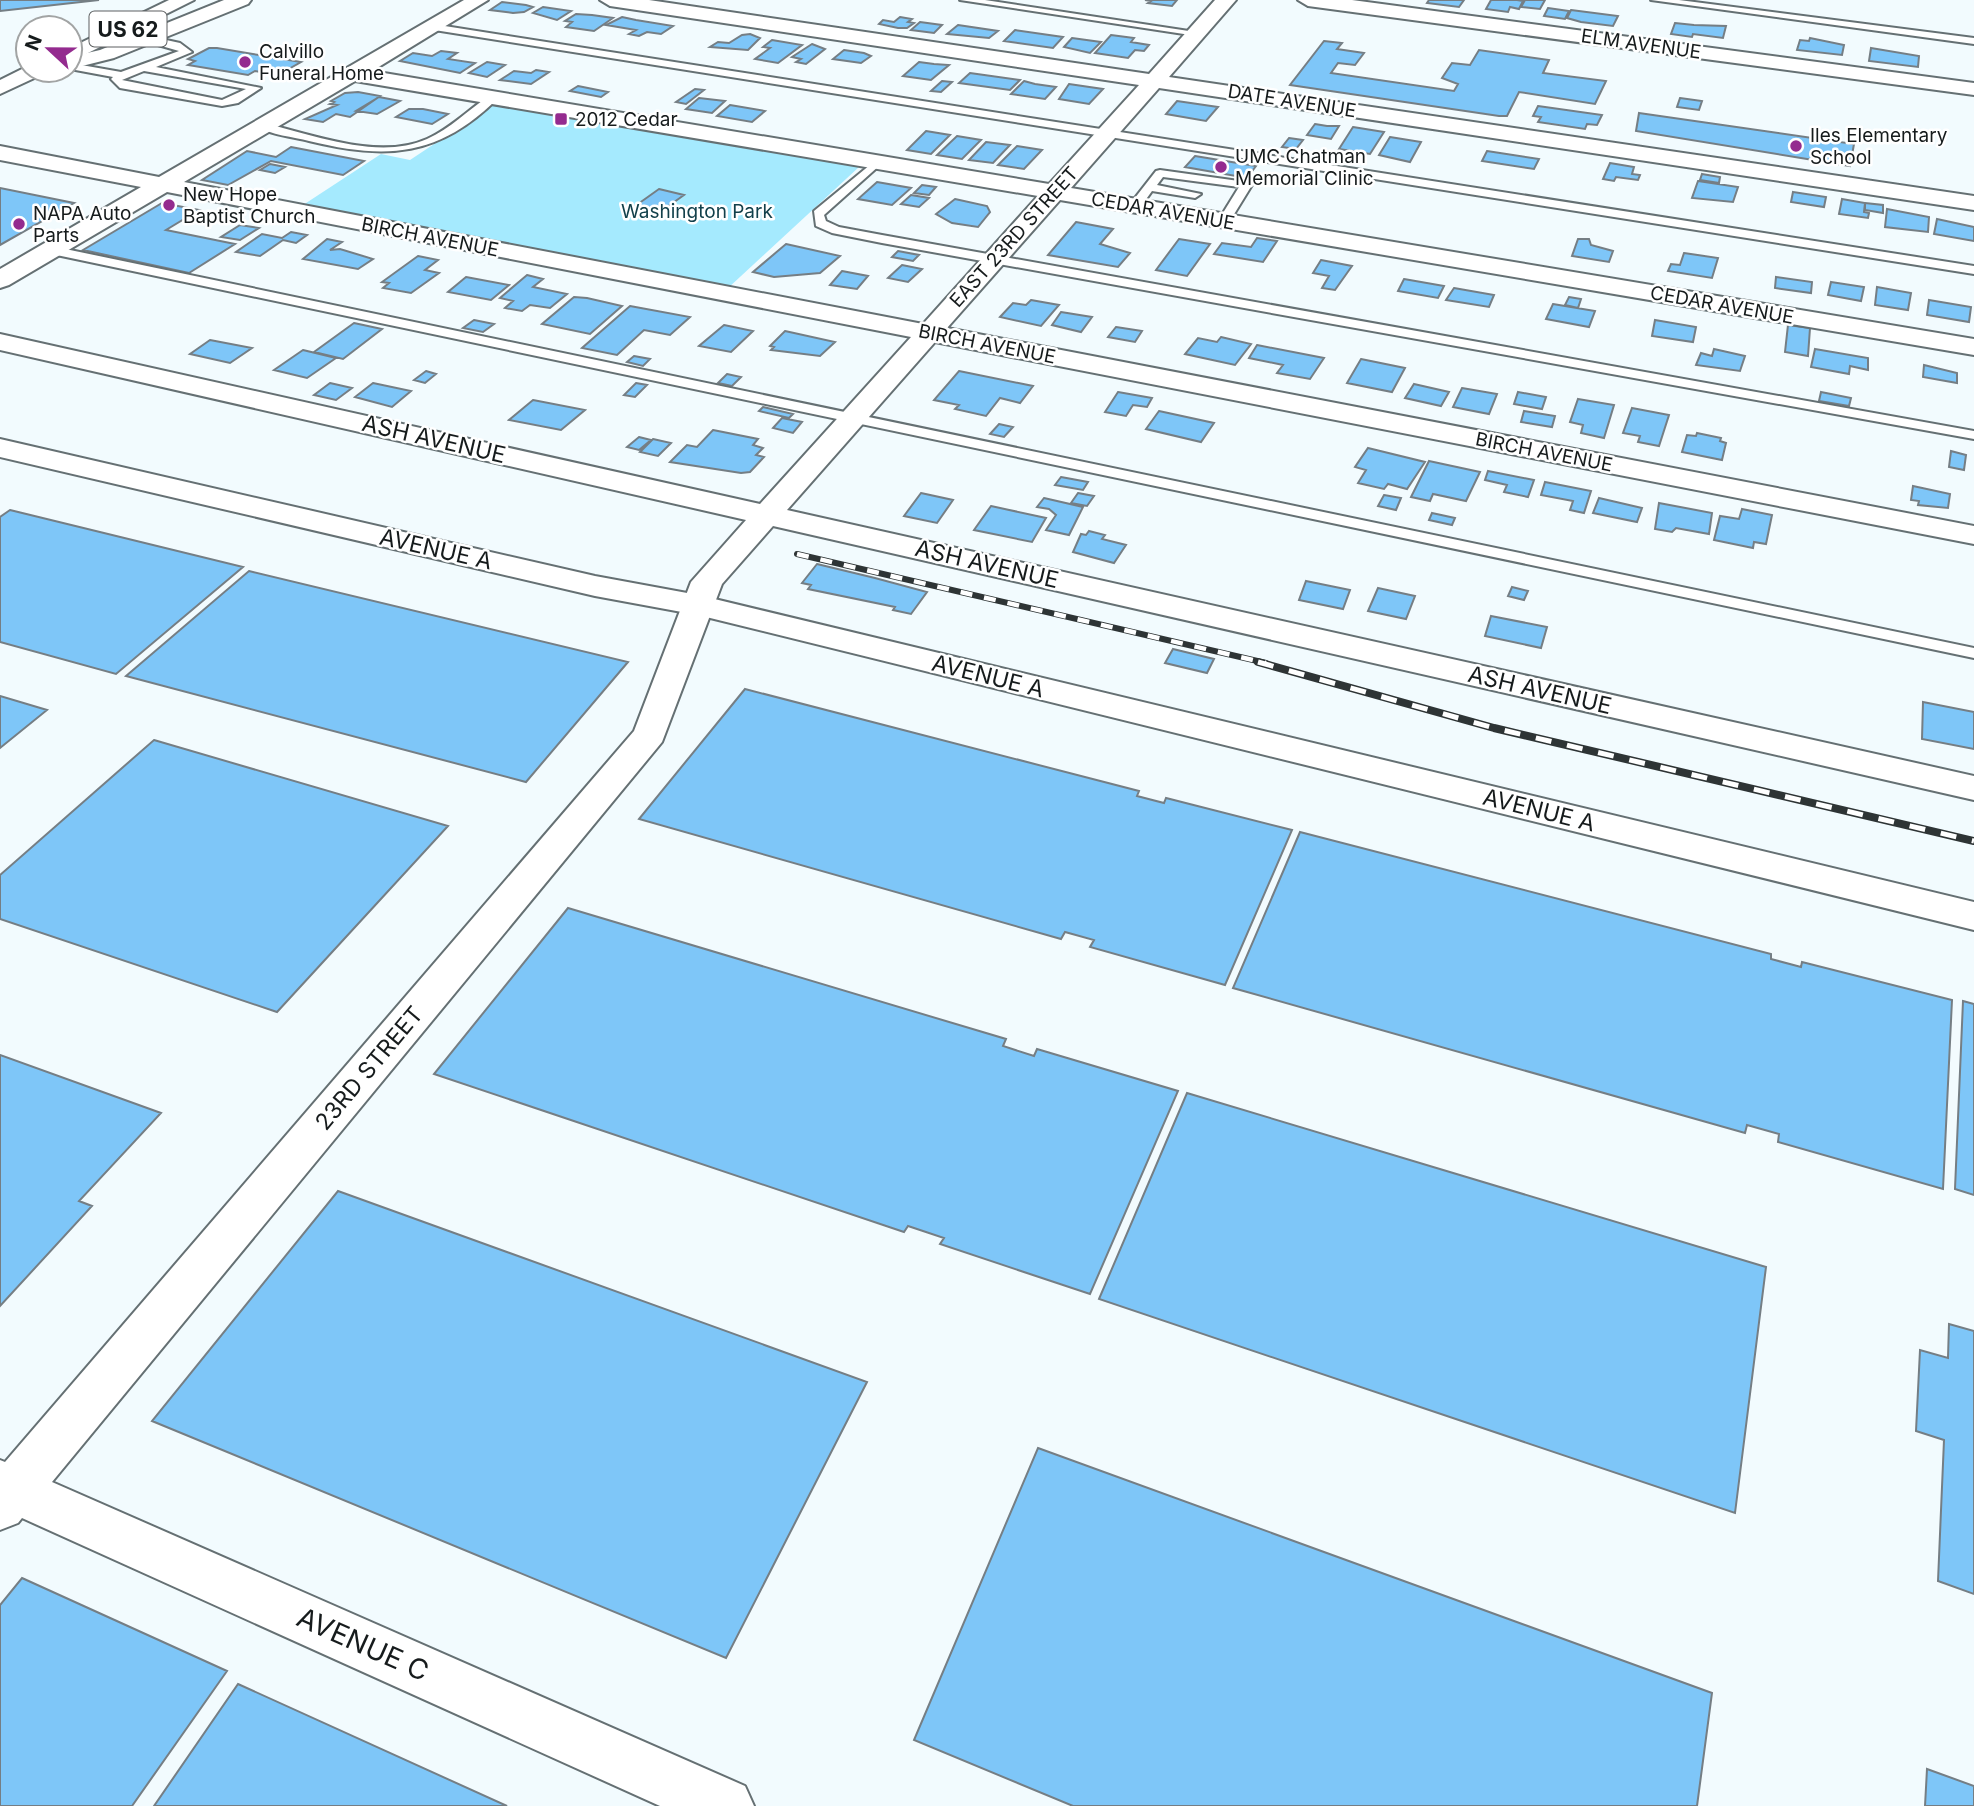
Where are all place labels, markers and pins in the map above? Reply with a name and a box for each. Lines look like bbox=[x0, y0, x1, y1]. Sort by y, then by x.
place label: Calvillo Funeral Home bbox=[259, 40, 384, 85]
marker: Calvillo Funeral Home bbox=[237, 54, 253, 70]
place label: 2012 Cedar bbox=[575, 108, 678, 131]
marker: 2012 Cedar bbox=[553, 111, 569, 127]
place label: Iles Elementary School bbox=[1810, 124, 1948, 169]
marker: Iles Elementary School bbox=[1788, 138, 1804, 154]
place label: UMC Chatman Memorial Clinic bbox=[1235, 145, 1374, 190]
marker: UMC Chatman Memorial Clinic bbox=[1213, 159, 1229, 175]
place label: New Hope Baptist Church bbox=[183, 183, 315, 228]
marker: New Hope Baptist Church bbox=[161, 197, 177, 213]
place label: NAPA Auto Parts bbox=[33, 202, 131, 247]
marker: NAPA Auto Parts bbox=[11, 216, 27, 232]

